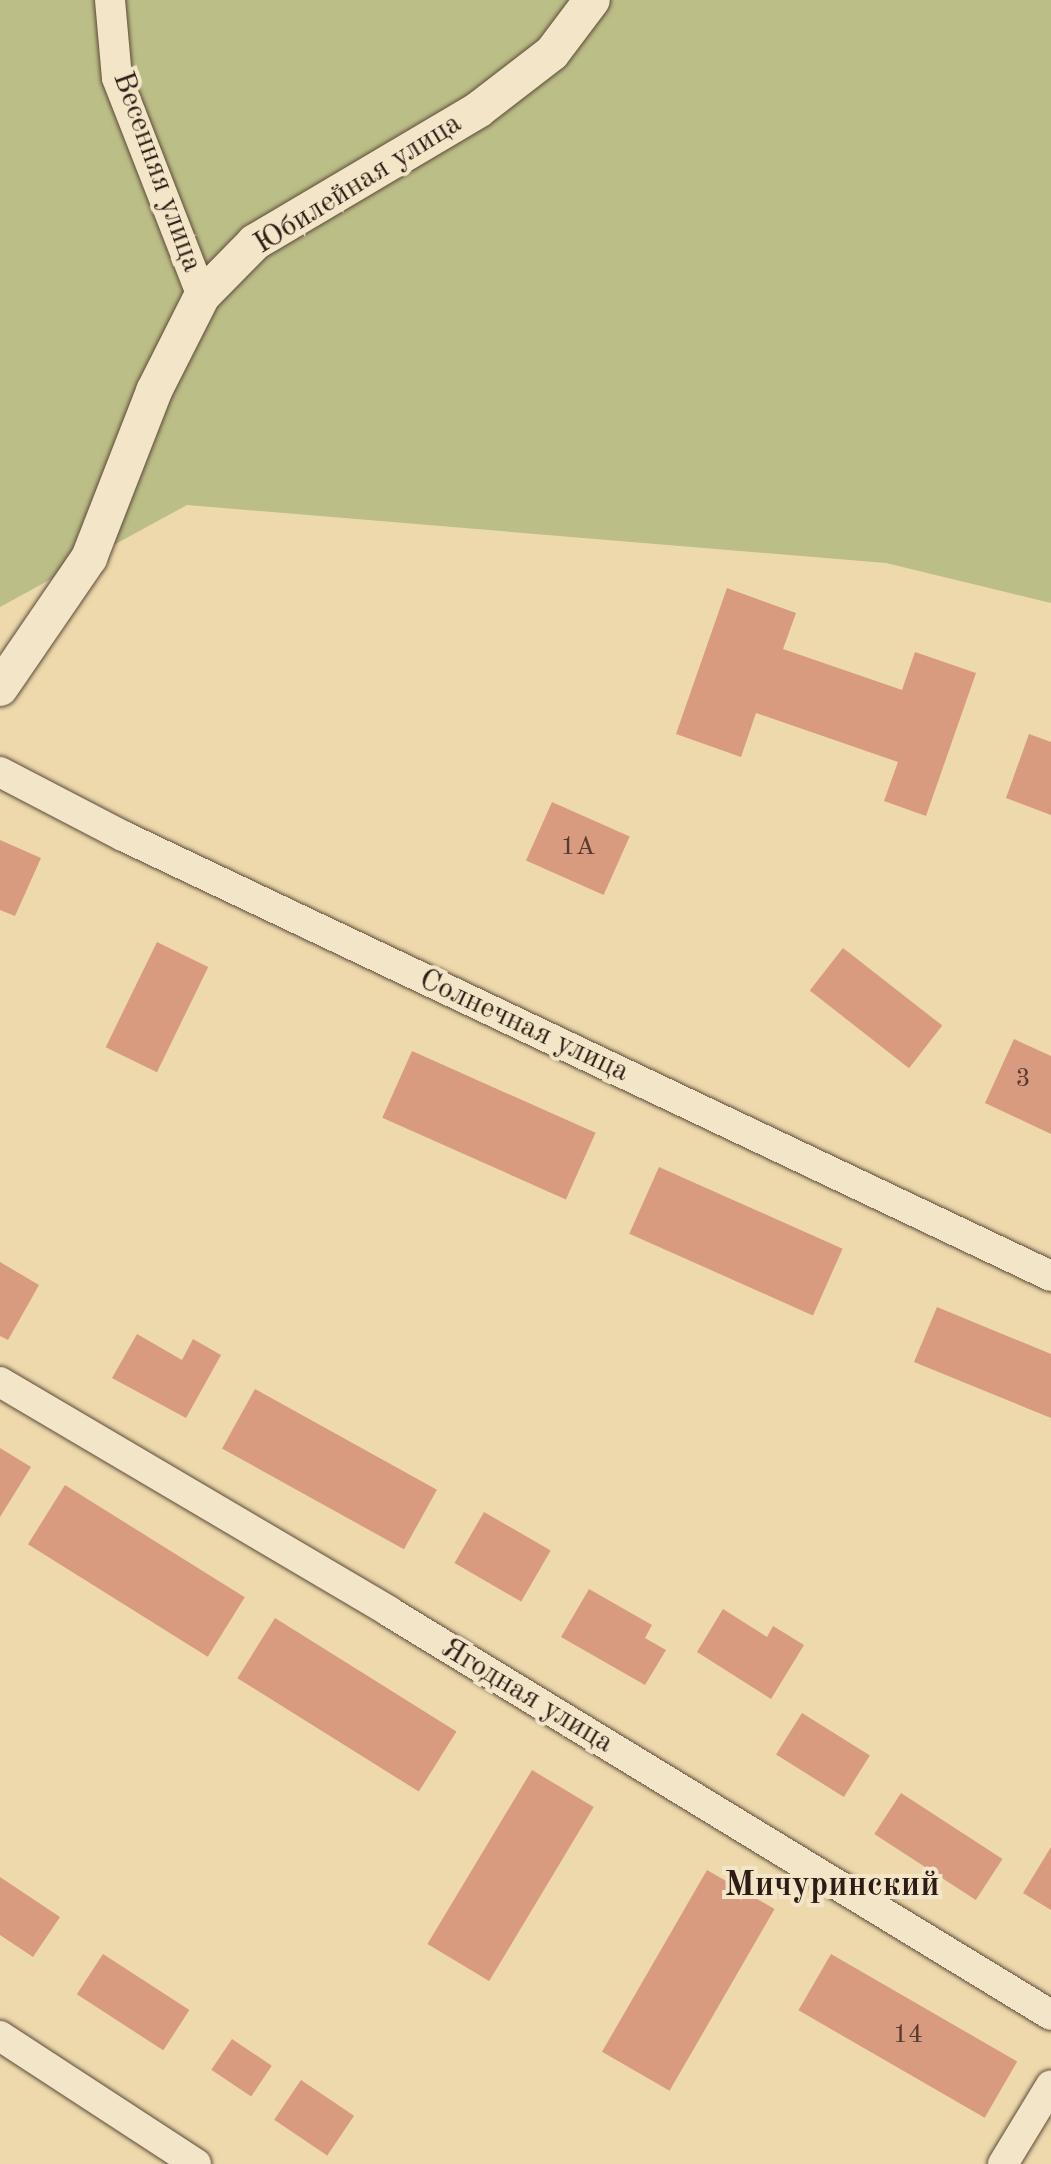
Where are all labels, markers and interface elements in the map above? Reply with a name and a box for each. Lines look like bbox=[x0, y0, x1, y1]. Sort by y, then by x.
street label: Весенняя улица bbox=[104, 67, 210, 277]
street label: Юбилейная улица bbox=[247, 106, 469, 262]
house number: 1А bbox=[561, 832, 595, 864]
street label: Солнечная улица bbox=[413, 962, 635, 1090]
house number: 3 bbox=[1015, 1064, 1031, 1096]
street label: Ягодная улица bbox=[434, 1630, 620, 1762]
district label: Мичуринский bbox=[724, 1867, 940, 1907]
house number: 14 bbox=[893, 2020, 923, 2052]

